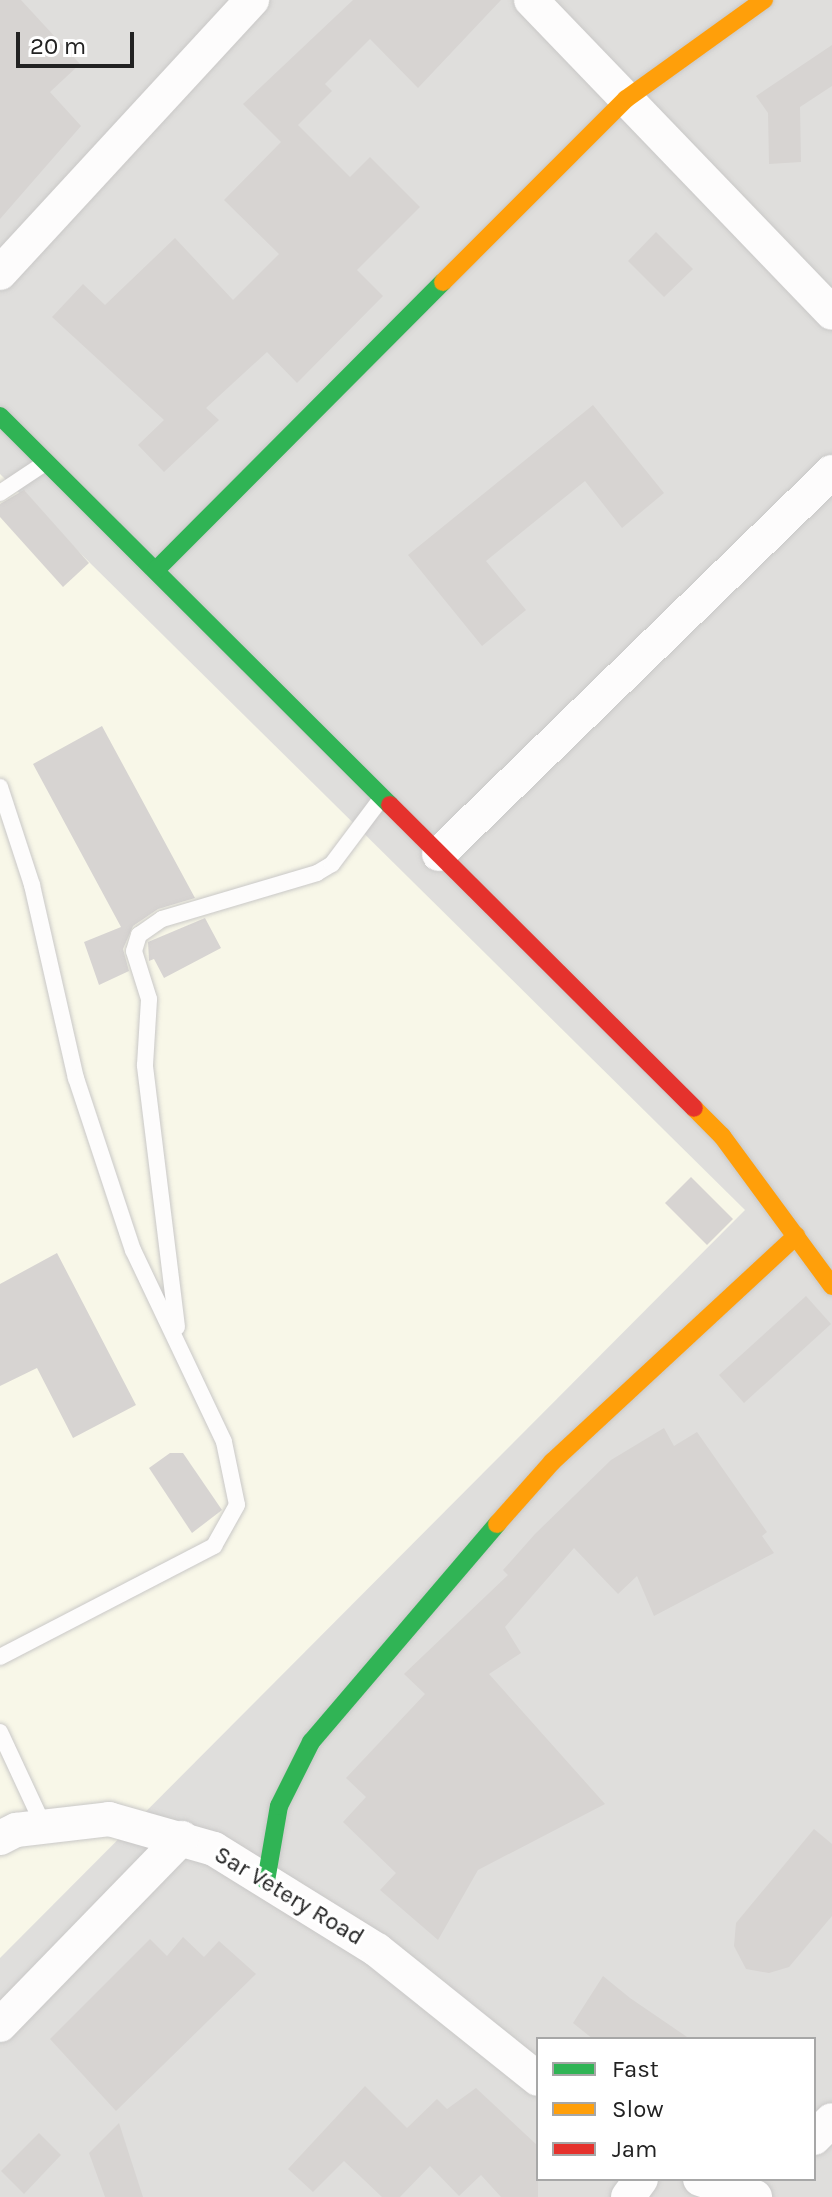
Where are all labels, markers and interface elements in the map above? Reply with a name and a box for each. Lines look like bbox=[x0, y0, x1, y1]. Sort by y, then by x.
scale bar bbox=[20, 16, 138, 66]
text: 20 m bbox=[30, 32, 86, 60]
street label: Sar Vetery Road bbox=[209, 1840, 369, 1952]
legend bbox=[536, 2037, 816, 2181]
text: Fast bbox=[612, 2055, 659, 2083]
text: Slow bbox=[612, 2095, 664, 2123]
text: Jam bbox=[612, 2135, 657, 2163]

